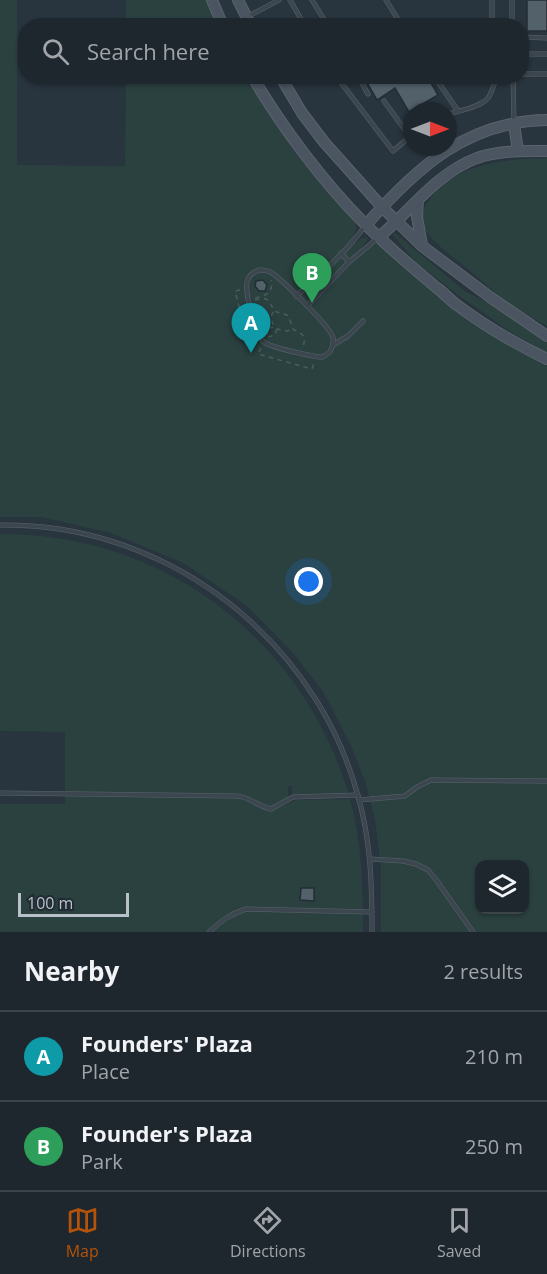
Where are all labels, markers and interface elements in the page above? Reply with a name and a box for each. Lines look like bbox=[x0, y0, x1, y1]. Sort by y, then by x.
search box bbox=[18, 18, 529, 84]
icon: search bbox=[39, 35, 72, 68]
text: Search here bbox=[87, 36, 210, 66]
north arrow bbox=[403, 102, 457, 156]
pin: B bbox=[292, 254, 332, 303]
pin: A bbox=[232, 304, 270, 353]
your location bbox=[294, 567, 323, 596]
map controls bbox=[475, 860, 529, 914]
button: layers bbox=[475, 860, 529, 914]
scale bar bbox=[18, 890, 129, 918]
text: 100 m bbox=[27, 892, 73, 914]
text: Nearby bbox=[24, 953, 119, 989]
text: 2 results bbox=[443, 958, 523, 985]
text: Founders' Plaza bbox=[81, 1028, 253, 1058]
text: A bbox=[37, 1043, 50, 1070]
text: 210 m bbox=[465, 1043, 523, 1070]
text: Place bbox=[81, 1058, 130, 1085]
text: Founder's Plaza bbox=[81, 1118, 253, 1148]
text: B bbox=[37, 1133, 50, 1160]
text: 250 m bbox=[465, 1133, 523, 1160]
text: Park bbox=[81, 1148, 123, 1175]
tab: Map bbox=[66, 1204, 99, 1262]
tab: Directions bbox=[230, 1204, 306, 1262]
tab: Saved bbox=[437, 1204, 481, 1262]

